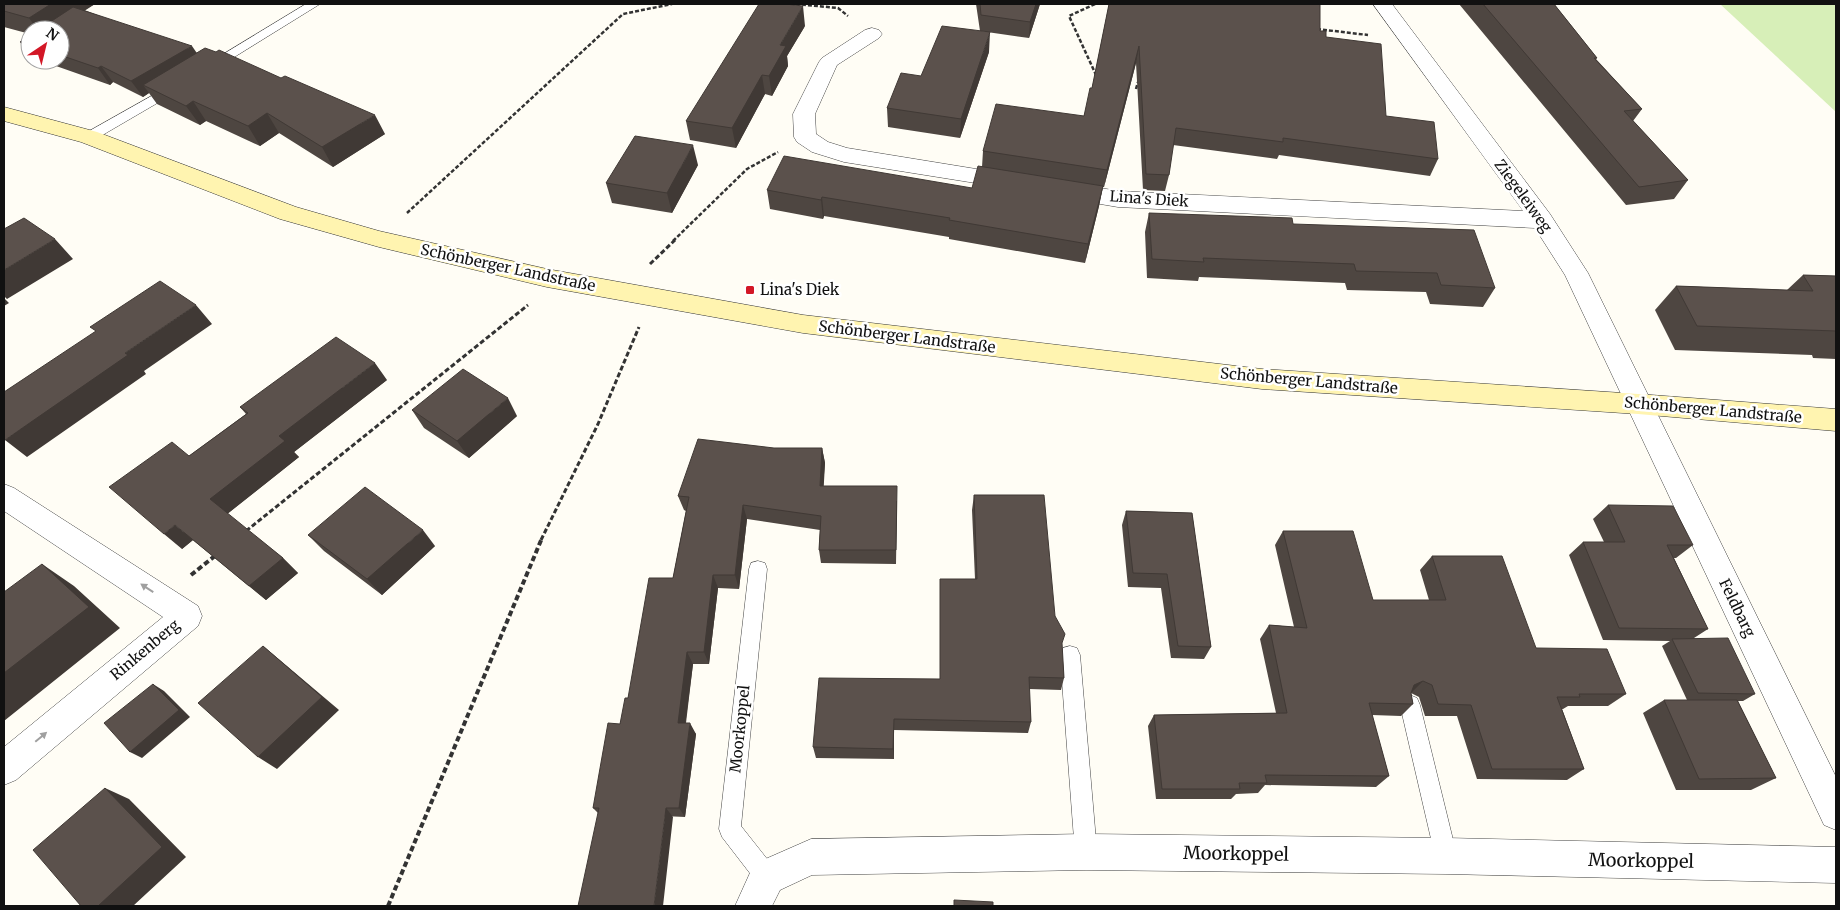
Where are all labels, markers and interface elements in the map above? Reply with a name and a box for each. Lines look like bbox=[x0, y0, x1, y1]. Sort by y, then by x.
north arrow bbox=[20, 20, 70, 70]
text: N bbox=[43, 24, 62, 45]
street label: Ziegeleiweg bbox=[1491, 155, 1556, 236]
street label: Lina's Diek bbox=[1109, 186, 1190, 211]
street label: Schönberger Landstraße bbox=[419, 240, 597, 295]
place label: Lina's Diek bbox=[760, 280, 840, 299]
marker: Lina's Diek bbox=[744, 284, 756, 296]
street label: Schönberger Landstraße bbox=[817, 316, 997, 357]
street label: Schönberger Landstraße bbox=[1219, 363, 1399, 398]
street label: Schönberger Landstraße bbox=[1623, 392, 1803, 427]
street label: Feldbarg bbox=[1715, 575, 1760, 640]
one-way arrow bbox=[140, 583, 154, 593]
street label: Rinkenberg bbox=[106, 615, 183, 684]
street label: Moorkoppel bbox=[725, 684, 754, 774]
one-way arrow bbox=[35, 731, 48, 742]
street label: Moorkoppel bbox=[1183, 841, 1290, 866]
street label: Moorkoppel bbox=[1588, 848, 1695, 873]

